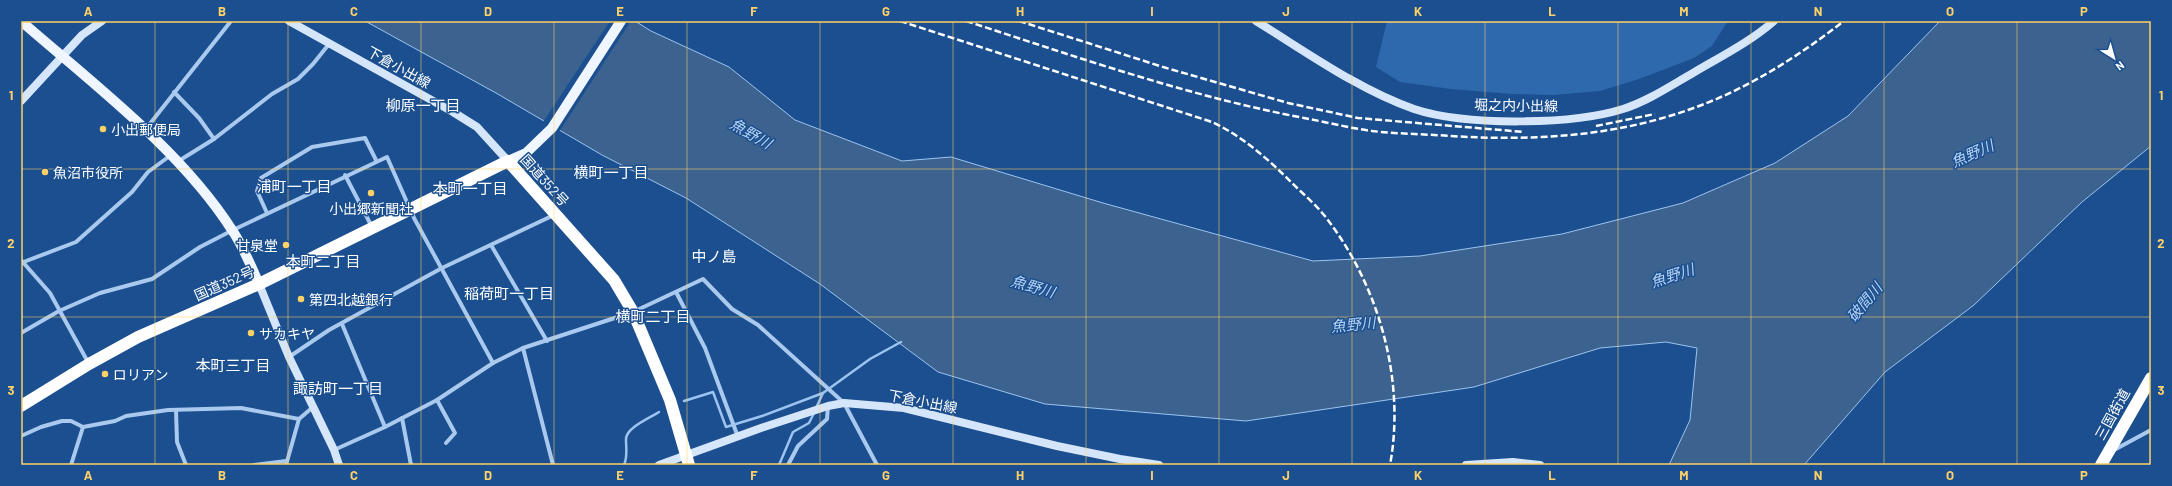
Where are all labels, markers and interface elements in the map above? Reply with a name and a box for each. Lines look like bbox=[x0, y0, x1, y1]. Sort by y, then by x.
text: A bbox=[84, 3, 93, 19]
text: B bbox=[218, 3, 226, 19]
text: C bbox=[350, 3, 358, 19]
text: D bbox=[484, 3, 492, 19]
text: E bbox=[616, 3, 624, 19]
text: F bbox=[750, 3, 758, 19]
text: G bbox=[882, 3, 890, 19]
text: H bbox=[1016, 3, 1024, 19]
text: I bbox=[1150, 3, 1154, 19]
text: J bbox=[1282, 3, 1290, 19]
text: K bbox=[1414, 3, 1422, 19]
text: L bbox=[1548, 3, 1556, 19]
text: M bbox=[1679, 3, 1689, 19]
text: N bbox=[1814, 3, 1822, 19]
text: O bbox=[1946, 3, 1954, 19]
text: P bbox=[2080, 3, 2088, 19]
north arrow bbox=[2094, 38, 2134, 78]
street label: 下倉小出線 bbox=[364, 43, 434, 91]
text: N bbox=[2113, 59, 2127, 74]
text: 1 bbox=[9, 87, 13, 103]
text: 1 bbox=[2159, 87, 2163, 103]
district label: 柳原一丁目 bbox=[385, 96, 461, 114]
street label: 堀之内小出線 bbox=[1474, 96, 1558, 114]
water label: 魚野川 bbox=[727, 114, 777, 153]
place label: 小出郵便局 bbox=[111, 121, 181, 138]
marker: 小出郵便局 bbox=[98, 124, 108, 134]
water label: 魚野川 bbox=[1948, 135, 1998, 170]
street label: 国道352号 bbox=[517, 151, 573, 209]
district label: 横町一丁目 bbox=[573, 163, 649, 181]
place label: 魚沼市役所 bbox=[53, 164, 123, 181]
marker: 魚沼市役所 bbox=[40, 167, 50, 177]
district label: 浦町一丁目 bbox=[256, 177, 332, 195]
district label: 本町一丁目 bbox=[432, 179, 508, 197]
marker: 小出郷新聞社 bbox=[366, 188, 376, 198]
place label: 小出郷新聞社 bbox=[329, 200, 413, 217]
text: 2 bbox=[7, 235, 15, 251]
text: 2 bbox=[2157, 235, 2165, 251]
place label: 甘泉堂 bbox=[236, 237, 278, 254]
marker: 甘泉堂 bbox=[281, 240, 291, 250]
district label: 中ノ島 bbox=[691, 247, 737, 265]
district label: 本町二丁目 bbox=[285, 252, 361, 270]
water label: 魚野川 bbox=[1648, 259, 1698, 291]
street label: 国道352号 bbox=[191, 262, 257, 304]
water label: 魚野川 bbox=[1009, 271, 1059, 301]
water label: 破間川 bbox=[1843, 277, 1887, 325]
district label: 稲荷町一丁目 bbox=[464, 284, 554, 302]
place label: 第四北越銀行 bbox=[309, 291, 393, 308]
marker: 第四北越銀行 bbox=[296, 294, 306, 304]
district label: 横町二丁目 bbox=[615, 307, 691, 325]
water label: 魚野川 bbox=[1330, 312, 1378, 335]
place label: サカキヤ bbox=[259, 325, 315, 342]
marker: サカキヤ bbox=[246, 328, 256, 338]
district label: 本町三丁目 bbox=[195, 356, 271, 374]
place label: ロリアン bbox=[113, 366, 168, 383]
marker: ロリアン bbox=[100, 369, 110, 379]
district label: 諏訪町一丁目 bbox=[293, 379, 383, 397]
text: 3 bbox=[7, 382, 15, 398]
text: 3 bbox=[2157, 382, 2165, 398]
street label: 三国街道 bbox=[2091, 385, 2133, 443]
street label: 下倉小出線 bbox=[887, 386, 959, 416]
text: A bbox=[84, 467, 93, 483]
text: B bbox=[218, 467, 226, 483]
text: C bbox=[350, 467, 358, 483]
text: D bbox=[484, 467, 492, 483]
text: E bbox=[616, 467, 624, 483]
text: F bbox=[750, 467, 758, 483]
text: G bbox=[882, 467, 890, 483]
text: H bbox=[1016, 467, 1024, 483]
text: I bbox=[1150, 467, 1154, 483]
text: J bbox=[1282, 467, 1290, 483]
text: K bbox=[1414, 467, 1422, 483]
text: L bbox=[1548, 467, 1556, 483]
text: M bbox=[1679, 467, 1689, 483]
text: N bbox=[1814, 467, 1822, 483]
text: O bbox=[1946, 467, 1954, 483]
text: P bbox=[2080, 467, 2088, 483]

